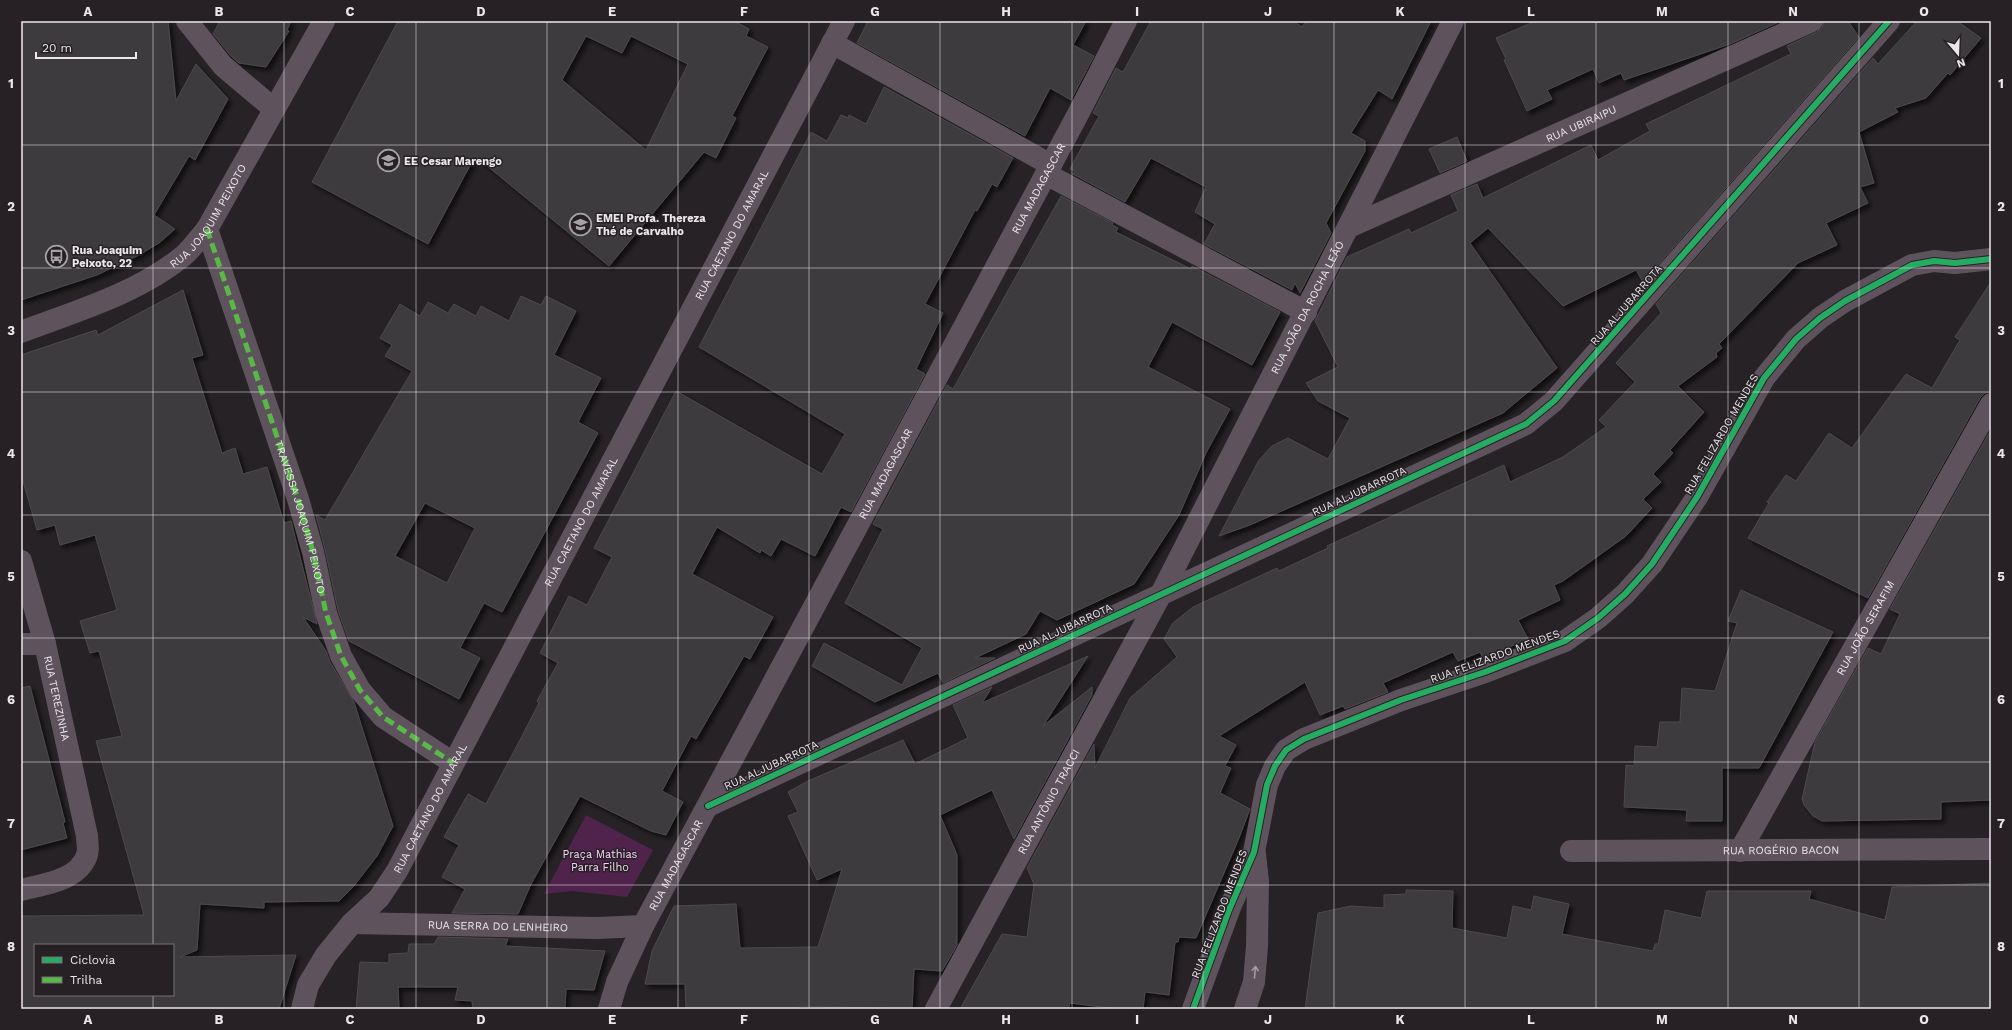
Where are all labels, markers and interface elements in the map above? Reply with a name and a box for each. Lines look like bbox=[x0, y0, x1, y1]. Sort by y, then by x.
text: A bbox=[84, 4, 93, 19]
text: B bbox=[215, 4, 224, 19]
text: C bbox=[346, 4, 355, 19]
text: D bbox=[476, 4, 486, 19]
text: E bbox=[608, 4, 616, 19]
text: F bbox=[740, 4, 748, 19]
text: G bbox=[870, 4, 880, 19]
text: H bbox=[1001, 4, 1011, 19]
text: I bbox=[1135, 4, 1139, 19]
text: J bbox=[1264, 4, 1272, 19]
text: K bbox=[1395, 4, 1405, 19]
text: L bbox=[1527, 4, 1535, 19]
text: M bbox=[1656, 4, 1668, 19]
text: N bbox=[1788, 4, 1798, 19]
text: O bbox=[1919, 4, 1929, 19]
scale bar bbox=[36, 34, 136, 60]
north arrow bbox=[1938, 34, 1978, 74]
text: 20 m bbox=[42, 41, 72, 55]
text: N bbox=[1955, 56, 1967, 70]
text: 1 bbox=[8, 76, 14, 91]
text: 1 bbox=[1998, 76, 2004, 91]
street label: RUA UBIRAIPU bbox=[1544, 103, 1619, 146]
street label: RUA MADAGASCAR bbox=[1009, 141, 1068, 236]
school or university icon: EE Cesar Marengo bbox=[375, 148, 401, 174]
place label: EE Cesar Marengo bbox=[404, 155, 502, 168]
street label: RUA JOAQUIM PEIXOTO bbox=[167, 162, 249, 271]
street label: RUA CAETANO DO AMARAL bbox=[693, 168, 772, 302]
text: 2 bbox=[7, 199, 15, 214]
text: 2 bbox=[1997, 199, 2005, 214]
school or university icon: EMEI Profa. Thereza Thé de Carvalho bbox=[567, 211, 593, 237]
place label: EMEI Profa. Thereza Thé de Carvalho bbox=[596, 212, 706, 238]
street label: RUA JOÃO DA ROCHA LEÃO bbox=[1268, 239, 1347, 376]
bus stop icon: Rua Joaquim Peixoto, 22 bbox=[43, 243, 69, 269]
place label: Rua Joaquim Peixoto, 22 bbox=[72, 244, 142, 270]
street label: RUA ALJUBARROTA bbox=[1588, 262, 1665, 348]
text: 3 bbox=[7, 323, 15, 338]
text: 3 bbox=[1997, 323, 2005, 338]
street label: RUA FELIZARDO MENDES bbox=[1682, 372, 1761, 497]
street label: RUA MADAGASCAR bbox=[856, 426, 915, 522]
street label: TRAVESSA JOAQUIM PEIXOTO bbox=[272, 439, 328, 595]
text: 4 bbox=[7, 446, 16, 461]
text: 4 bbox=[1997, 446, 2006, 461]
street label: RUA CAETANO DO AMARAL bbox=[542, 454, 621, 589]
street label: RUA ALJUBARROTA bbox=[1310, 464, 1408, 519]
text: 5 bbox=[7, 569, 15, 584]
text: 5 bbox=[1997, 569, 2005, 584]
street label: RUA JOÃO SERAFIM bbox=[1834, 578, 1898, 678]
street label: RUA ALJUBARROTA bbox=[1016, 601, 1114, 656]
street label: RUA FELIZARDO MENDES bbox=[1429, 627, 1562, 686]
street label: RUA TEREZINHA bbox=[41, 655, 72, 742]
text: 6 bbox=[7, 692, 15, 707]
text: 6 bbox=[1997, 692, 2005, 707]
street label: RUA ALJUBARROTA bbox=[722, 738, 820, 793]
street label: RUA CAETANO DO AMARAL bbox=[391, 741, 470, 876]
street label: RUA ANTÔNIO TRACCI bbox=[1015, 747, 1083, 856]
text: 7 bbox=[7, 816, 15, 831]
text: 7 bbox=[1997, 816, 2005, 831]
street label: RUA MADAGASCAR bbox=[646, 818, 706, 913]
street label: RUA ROGÉRIO BACON bbox=[1723, 843, 1839, 857]
park label: Praça Mathias Parra Filho bbox=[563, 848, 638, 874]
street label: RUA FELIZARDO MENDES bbox=[1189, 848, 1250, 980]
street label: RUA SERRA DO LENHEIRO bbox=[428, 919, 568, 934]
text: 8 bbox=[7, 939, 15, 954]
text: 8 bbox=[1997, 939, 2005, 954]
legend bbox=[34, 944, 174, 996]
text: Ciclovia bbox=[70, 953, 115, 967]
one-way arrow bbox=[1251, 966, 1258, 979]
text: Trilha bbox=[70, 973, 103, 987]
text: A bbox=[84, 1012, 93, 1027]
text: B bbox=[215, 1012, 224, 1027]
text: C bbox=[346, 1012, 355, 1027]
text: D bbox=[476, 1012, 486, 1027]
text: E bbox=[608, 1012, 616, 1027]
text: F bbox=[740, 1012, 748, 1027]
text: G bbox=[870, 1012, 880, 1027]
text: H bbox=[1001, 1012, 1011, 1027]
text: I bbox=[1135, 1012, 1139, 1027]
text: J bbox=[1264, 1012, 1272, 1027]
text: K bbox=[1395, 1012, 1405, 1027]
text: L bbox=[1527, 1012, 1535, 1027]
text: M bbox=[1656, 1012, 1668, 1027]
text: N bbox=[1788, 1012, 1798, 1027]
text: O bbox=[1919, 1012, 1929, 1027]

